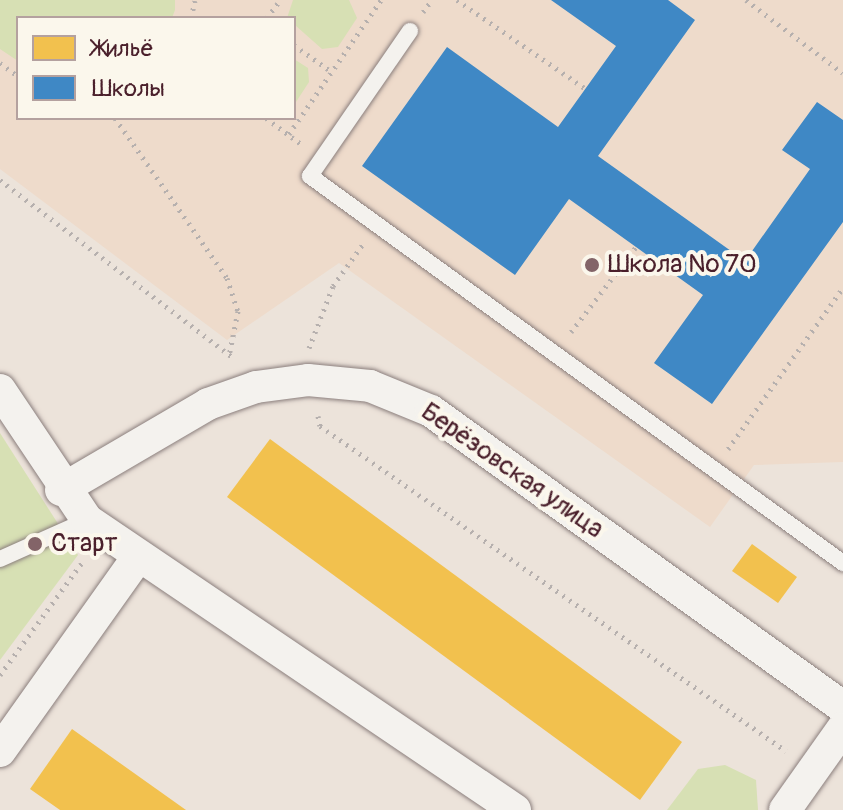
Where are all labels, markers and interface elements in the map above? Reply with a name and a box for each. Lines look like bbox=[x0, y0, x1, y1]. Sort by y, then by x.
legend bbox=[16, 16, 296, 120]
text: Жильё bbox=[92, 34, 154, 63]
text: Школы bbox=[92, 74, 165, 103]
place label: Школа № 70 bbox=[608, 249, 757, 281]
marker: Школа № 70 bbox=[583, 256, 601, 274]
street label: Берёзовская улица bbox=[415, 396, 609, 546]
place label: Старт bbox=[51, 528, 117, 560]
marker: Старт bbox=[26, 535, 44, 553]

